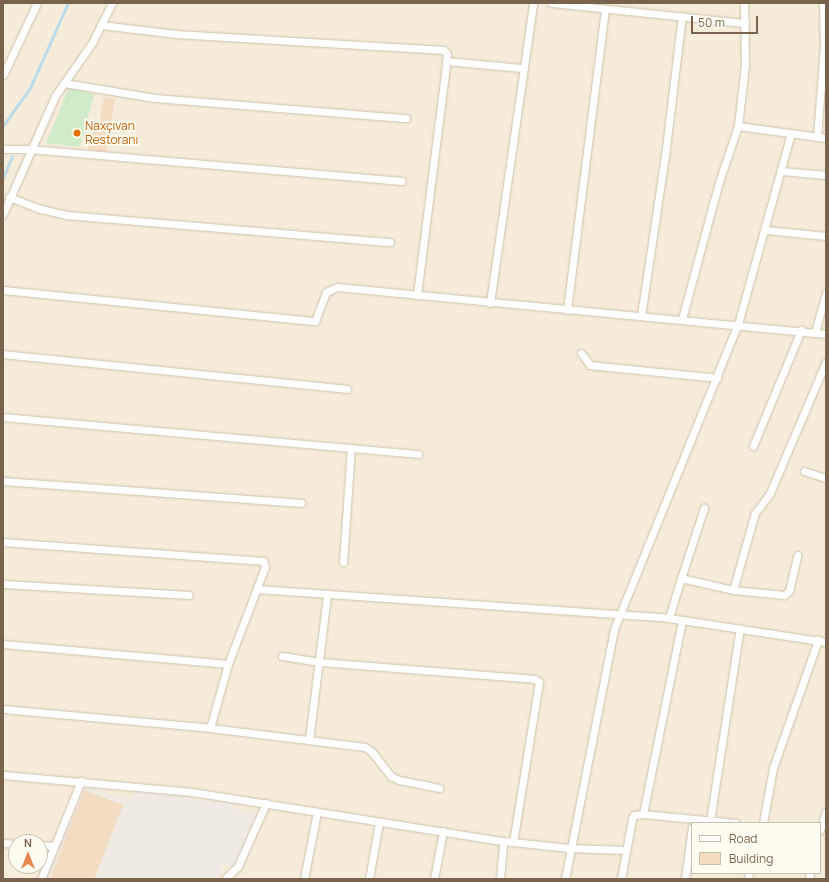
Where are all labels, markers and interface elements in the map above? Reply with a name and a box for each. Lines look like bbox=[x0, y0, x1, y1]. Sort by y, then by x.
scale bar bbox=[693, 8, 760, 34]
text: 50 m bbox=[698, 14, 725, 31]
place label: Naxçıvan Restoranı bbox=[85, 119, 138, 147]
marker: Naxçıvan Restoranı bbox=[72, 128, 82, 138]
legend bbox=[691, 822, 821, 874]
text: Road bbox=[729, 830, 757, 847]
north arrow bbox=[8, 834, 48, 874]
text: N bbox=[24, 835, 32, 850]
text: Building bbox=[729, 850, 773, 867]

